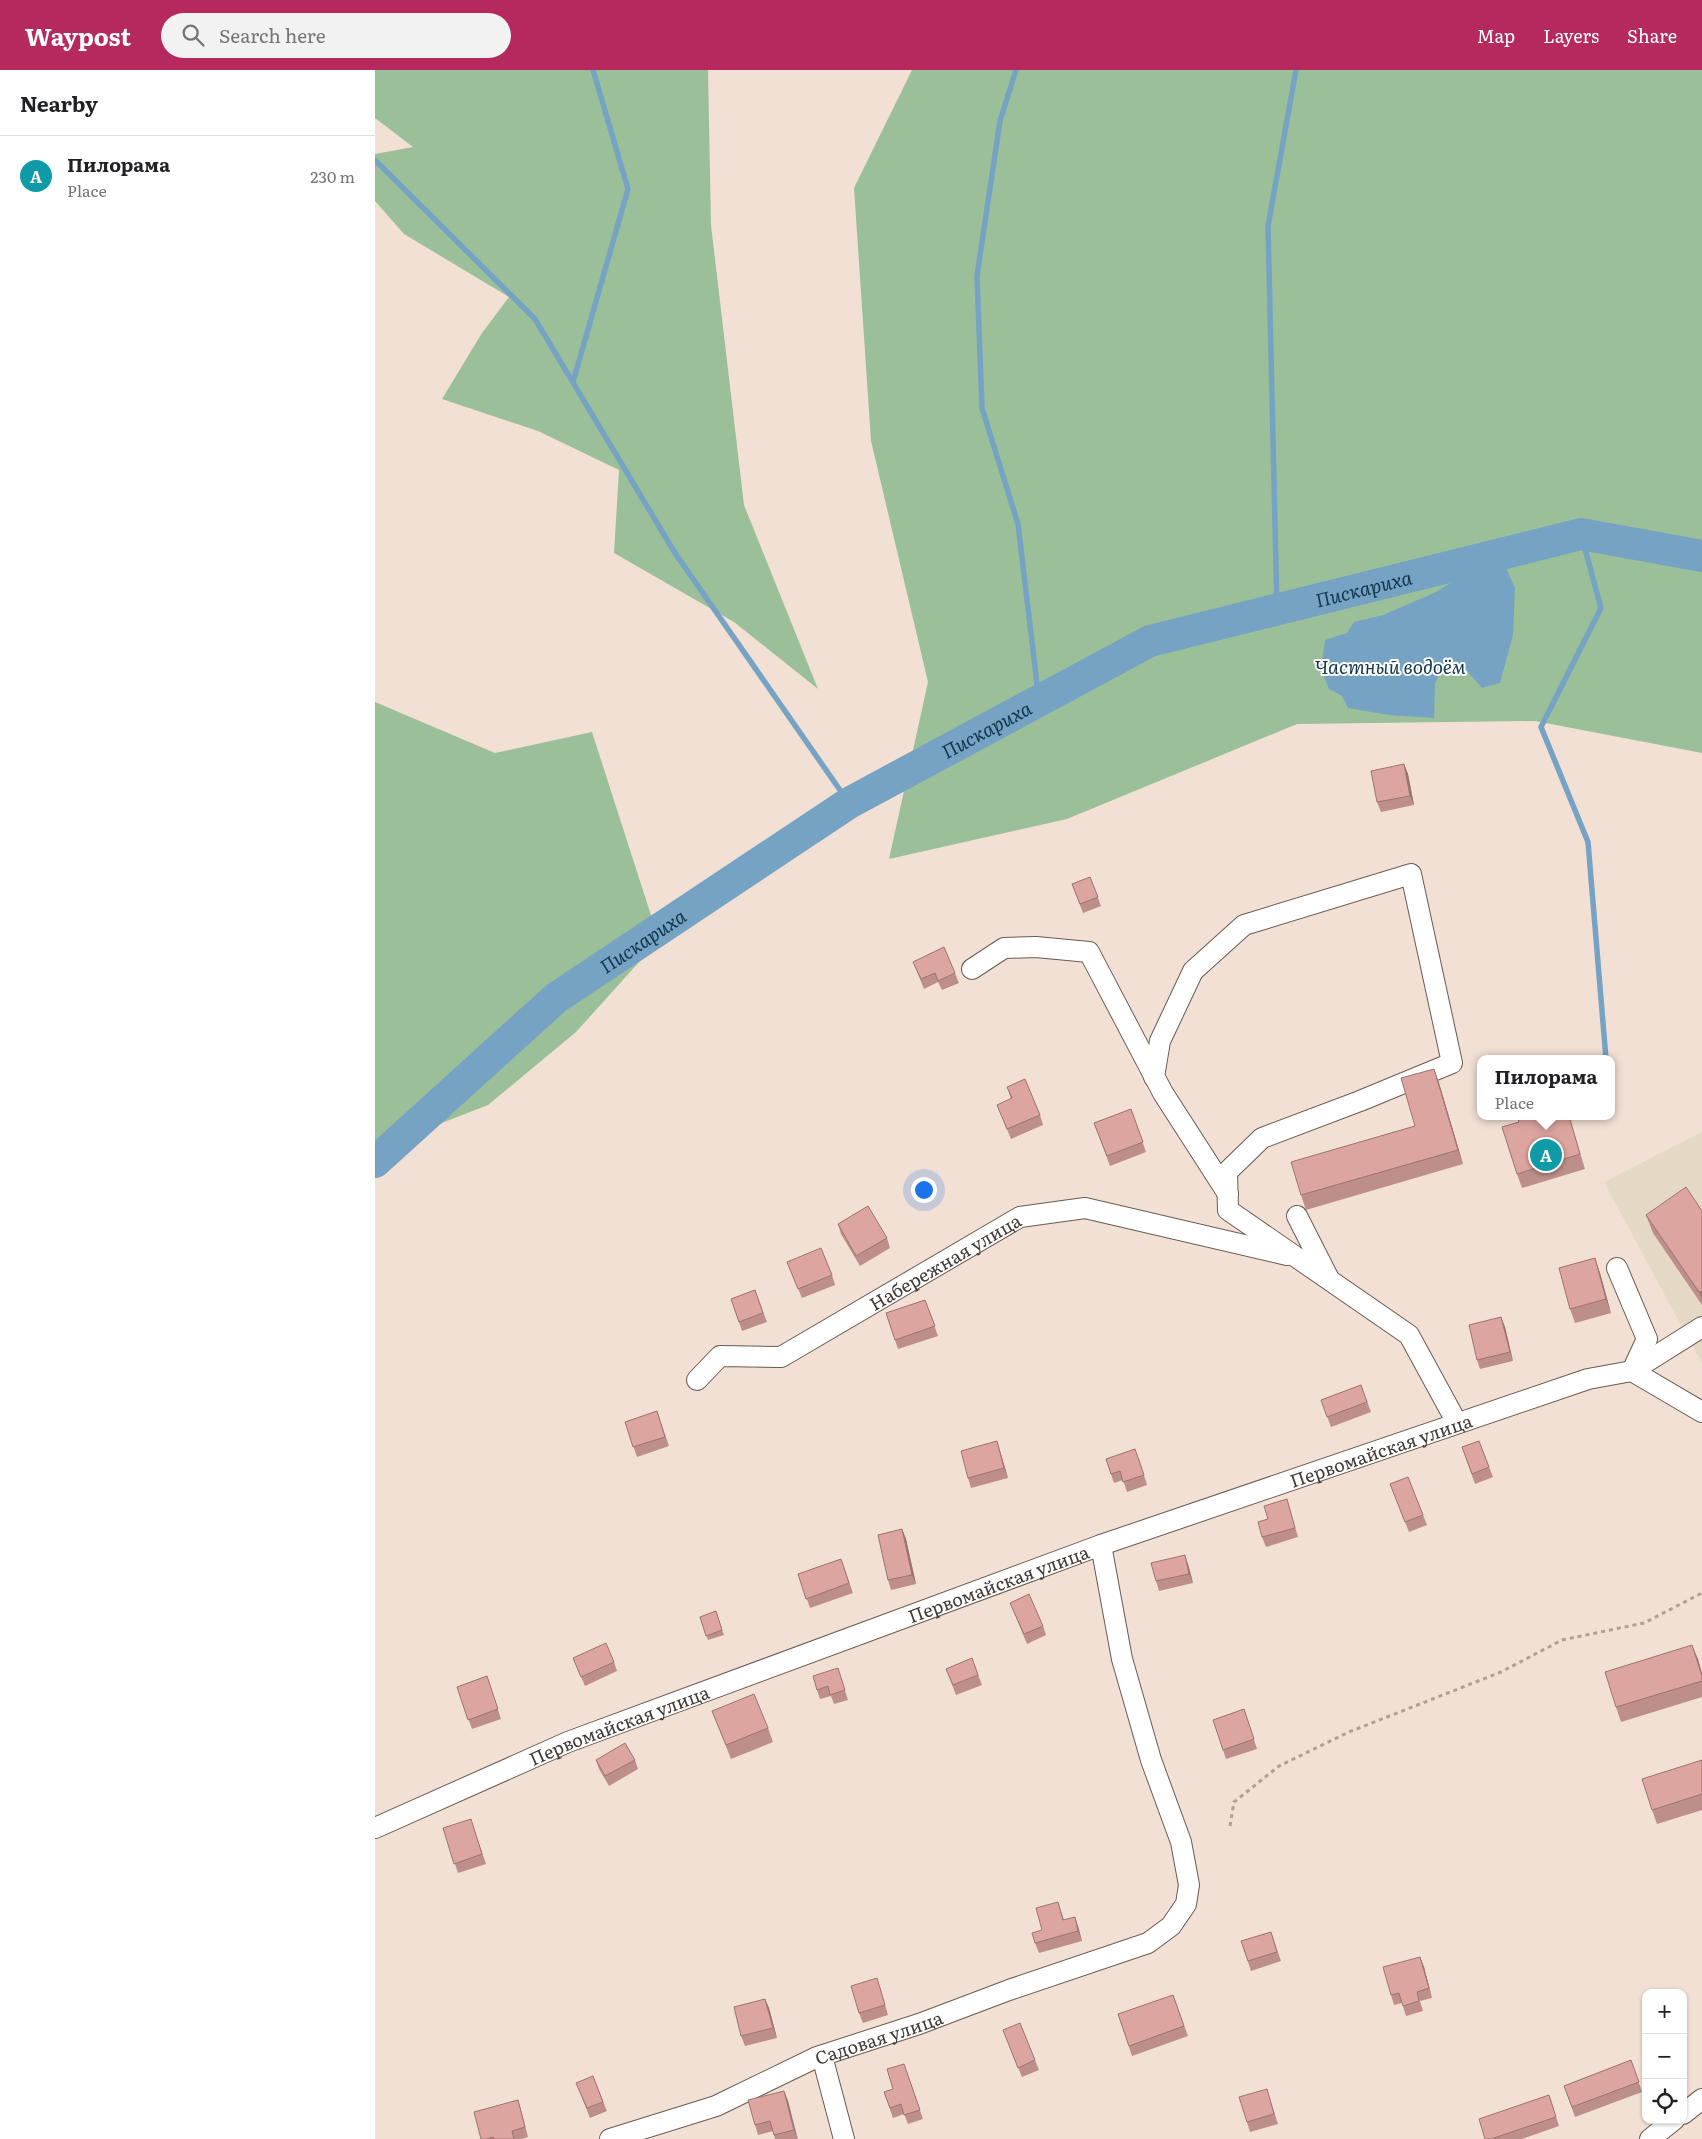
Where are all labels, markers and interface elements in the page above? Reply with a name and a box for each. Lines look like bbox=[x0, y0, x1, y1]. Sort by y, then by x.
search box bbox=[161, 13, 511, 58]
text: Waypost bbox=[25, 18, 131, 53]
icon: search bbox=[179, 21, 207, 49]
text: Search here bbox=[219, 21, 326, 49]
text: Map bbox=[1477, 22, 1515, 49]
text: Layers bbox=[1543, 22, 1599, 49]
text: Share bbox=[1627, 22, 1677, 49]
text: Nearby bbox=[20, 87, 98, 118]
text: Пилорама bbox=[67, 150, 170, 178]
text: A bbox=[30, 164, 42, 188]
text: 230 m bbox=[310, 164, 355, 188]
text: Place bbox=[67, 178, 107, 202]
water label: Пискариха bbox=[1312, 562, 1415, 613]
water label: Частный водоём bbox=[1314, 652, 1466, 680]
water label: Пискариха bbox=[936, 693, 1036, 765]
water label: Пискариха bbox=[594, 901, 691, 980]
popup bbox=[1477, 1055, 1615, 1120]
text: Пилорама bbox=[1494, 1062, 1598, 1090]
text: Place bbox=[1494, 1090, 1534, 1114]
pin: A bbox=[1530, 1136, 1562, 1174]
your location bbox=[911, 1177, 937, 1203]
street label: Набережная улица bbox=[864, 1206, 1026, 1316]
street label: Первомайская улица bbox=[1286, 1406, 1476, 1493]
street label: Первомайская улица bbox=[904, 1537, 1093, 1629]
street label: Первомайская улица bbox=[524, 1677, 713, 1771]
map controls bbox=[1642, 1989, 1687, 2124]
button: + bbox=[1642, 1989, 1687, 2034]
street label: Садовая улица bbox=[811, 2003, 947, 2070]
button: − bbox=[1642, 2034, 1687, 2079]
button: locate bbox=[1642, 2079, 1687, 2124]

